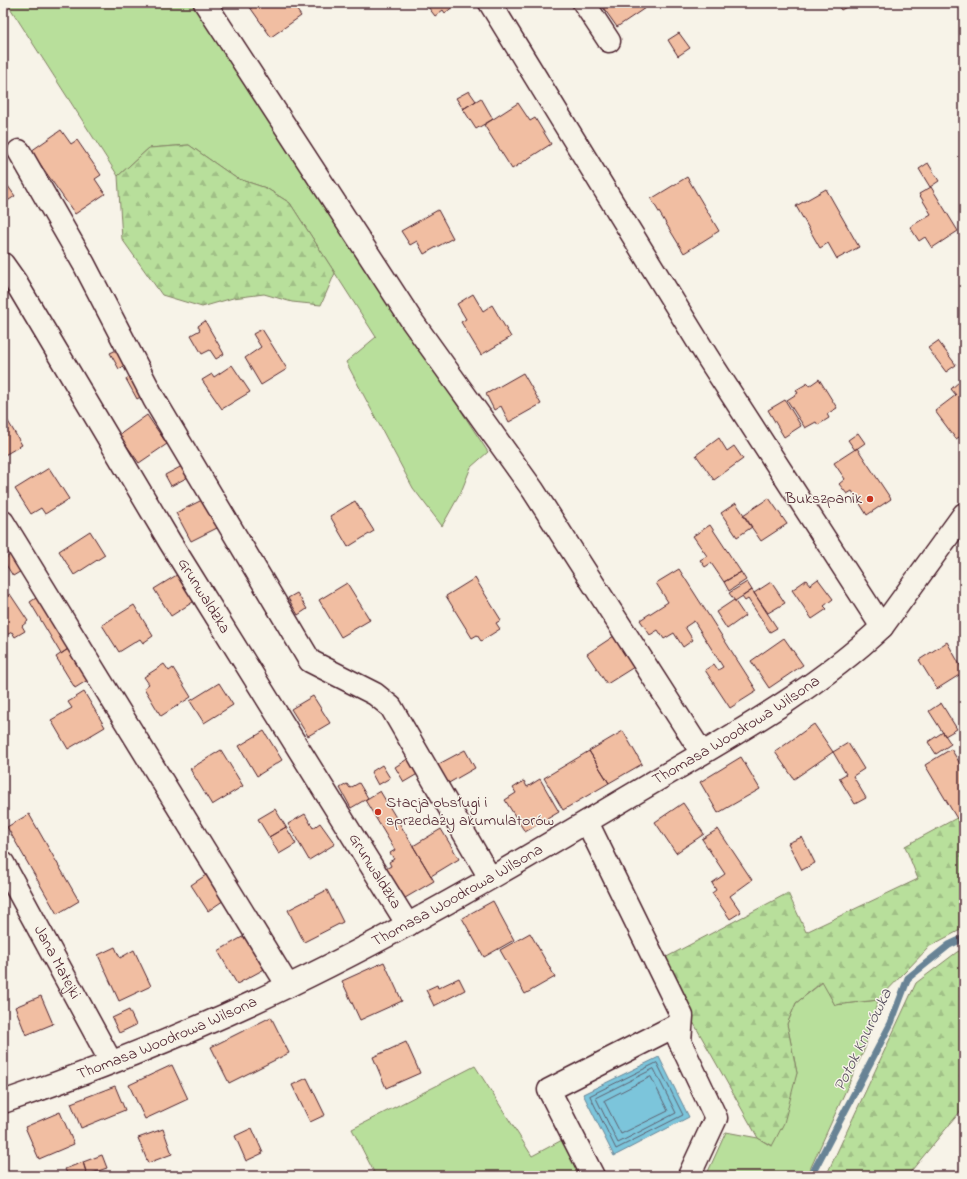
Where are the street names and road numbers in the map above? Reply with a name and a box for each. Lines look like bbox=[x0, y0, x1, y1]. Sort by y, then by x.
street label: Grunwaldzka bbox=[171, 554, 236, 639]
street label: Thomasa Woodrowa Wilsona bbox=[648, 670, 825, 792]
street label: Grunwaldzka bbox=[342, 829, 407, 914]
street label: Thomasa Woodrowa Wilsona bbox=[368, 838, 548, 954]
street label: Jana Matejki bbox=[27, 921, 87, 1004]
street label: Thomasa Woodrowa Wilsona bbox=[74, 990, 261, 1087]

